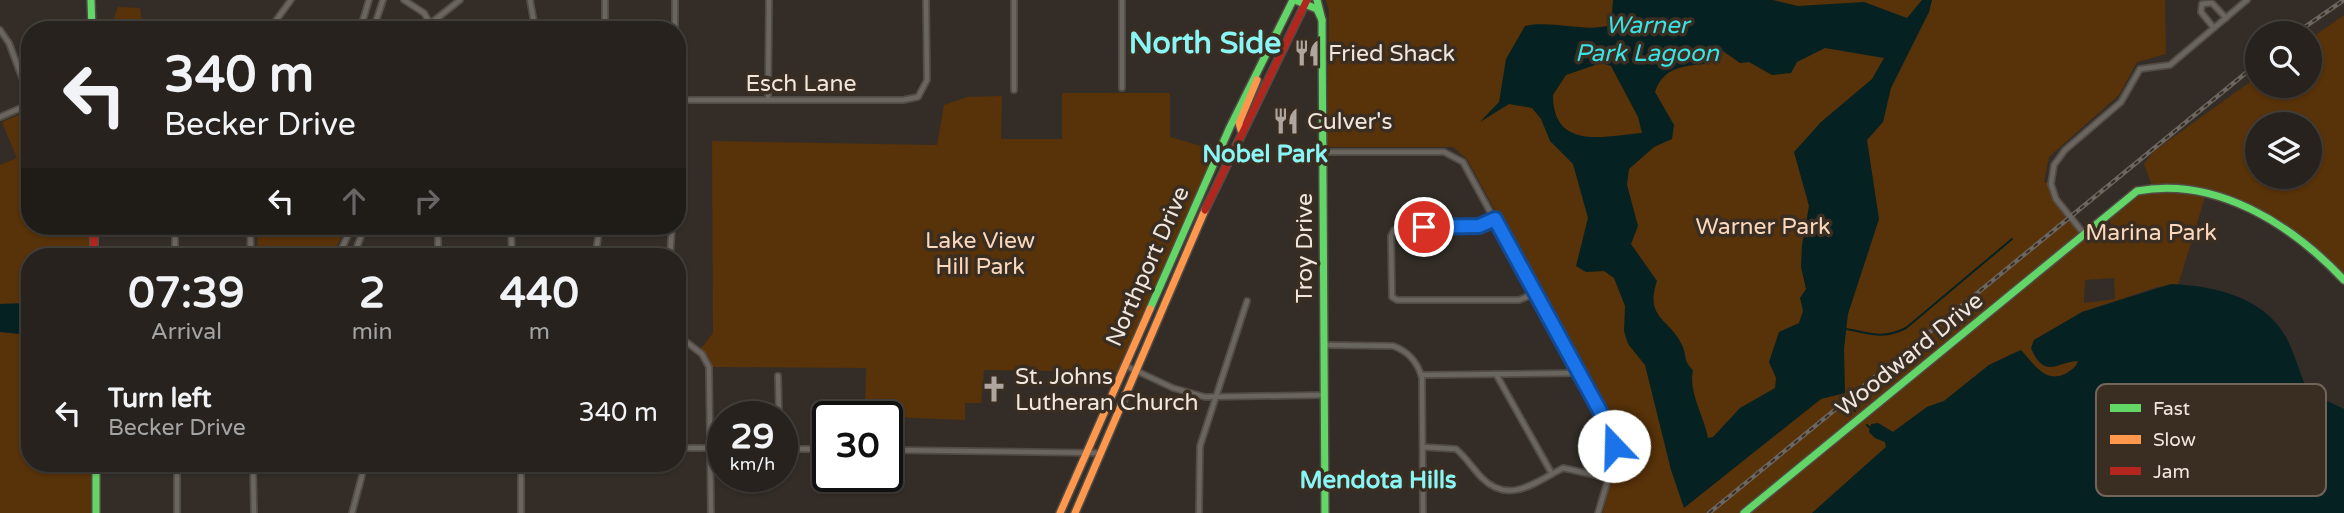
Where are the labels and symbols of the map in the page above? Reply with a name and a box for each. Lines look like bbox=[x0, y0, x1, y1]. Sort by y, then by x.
water label: Warner Park Lagoon bbox=[1575, 11, 1720, 68]
district label: North Side bbox=[1129, 25, 1281, 62]
restaurant icon: Fried Shack bbox=[1292, 38, 1322, 68]
place label: Fried Shack bbox=[1328, 40, 1455, 68]
street label: Esch Lane bbox=[745, 70, 857, 98]
restaurant icon: Culver's bbox=[1271, 106, 1301, 136]
place label: Culver's bbox=[1307, 108, 1392, 136]
district label: Nobel Park bbox=[1202, 140, 1328, 169]
street label: Northport Drive bbox=[1100, 182, 1196, 351]
street label: Troy Drive bbox=[1291, 193, 1319, 303]
pin bbox=[1394, 197, 1454, 257]
park label: Warner Park bbox=[1695, 213, 1831, 241]
park label: Marina Park bbox=[2085, 219, 2217, 247]
park label: Lake View Hill Park bbox=[925, 227, 1035, 281]
street label: Woodward Drive bbox=[1830, 287, 1989, 423]
place label: St. Johns Lutheran Church bbox=[1015, 363, 1198, 417]
church icon: St. Johns Lutheran Church bbox=[979, 374, 1009, 404]
legend bbox=[2096, 384, 2326, 496]
text: Fast bbox=[2153, 398, 2190, 420]
speed limit sign: 30 bbox=[812, 401, 903, 492]
position arrow bbox=[1577, 409, 1651, 483]
text: Slow bbox=[2153, 429, 2196, 451]
text: Jam bbox=[2153, 461, 2190, 483]
district label: Mendota Hills bbox=[1300, 466, 1456, 495]

